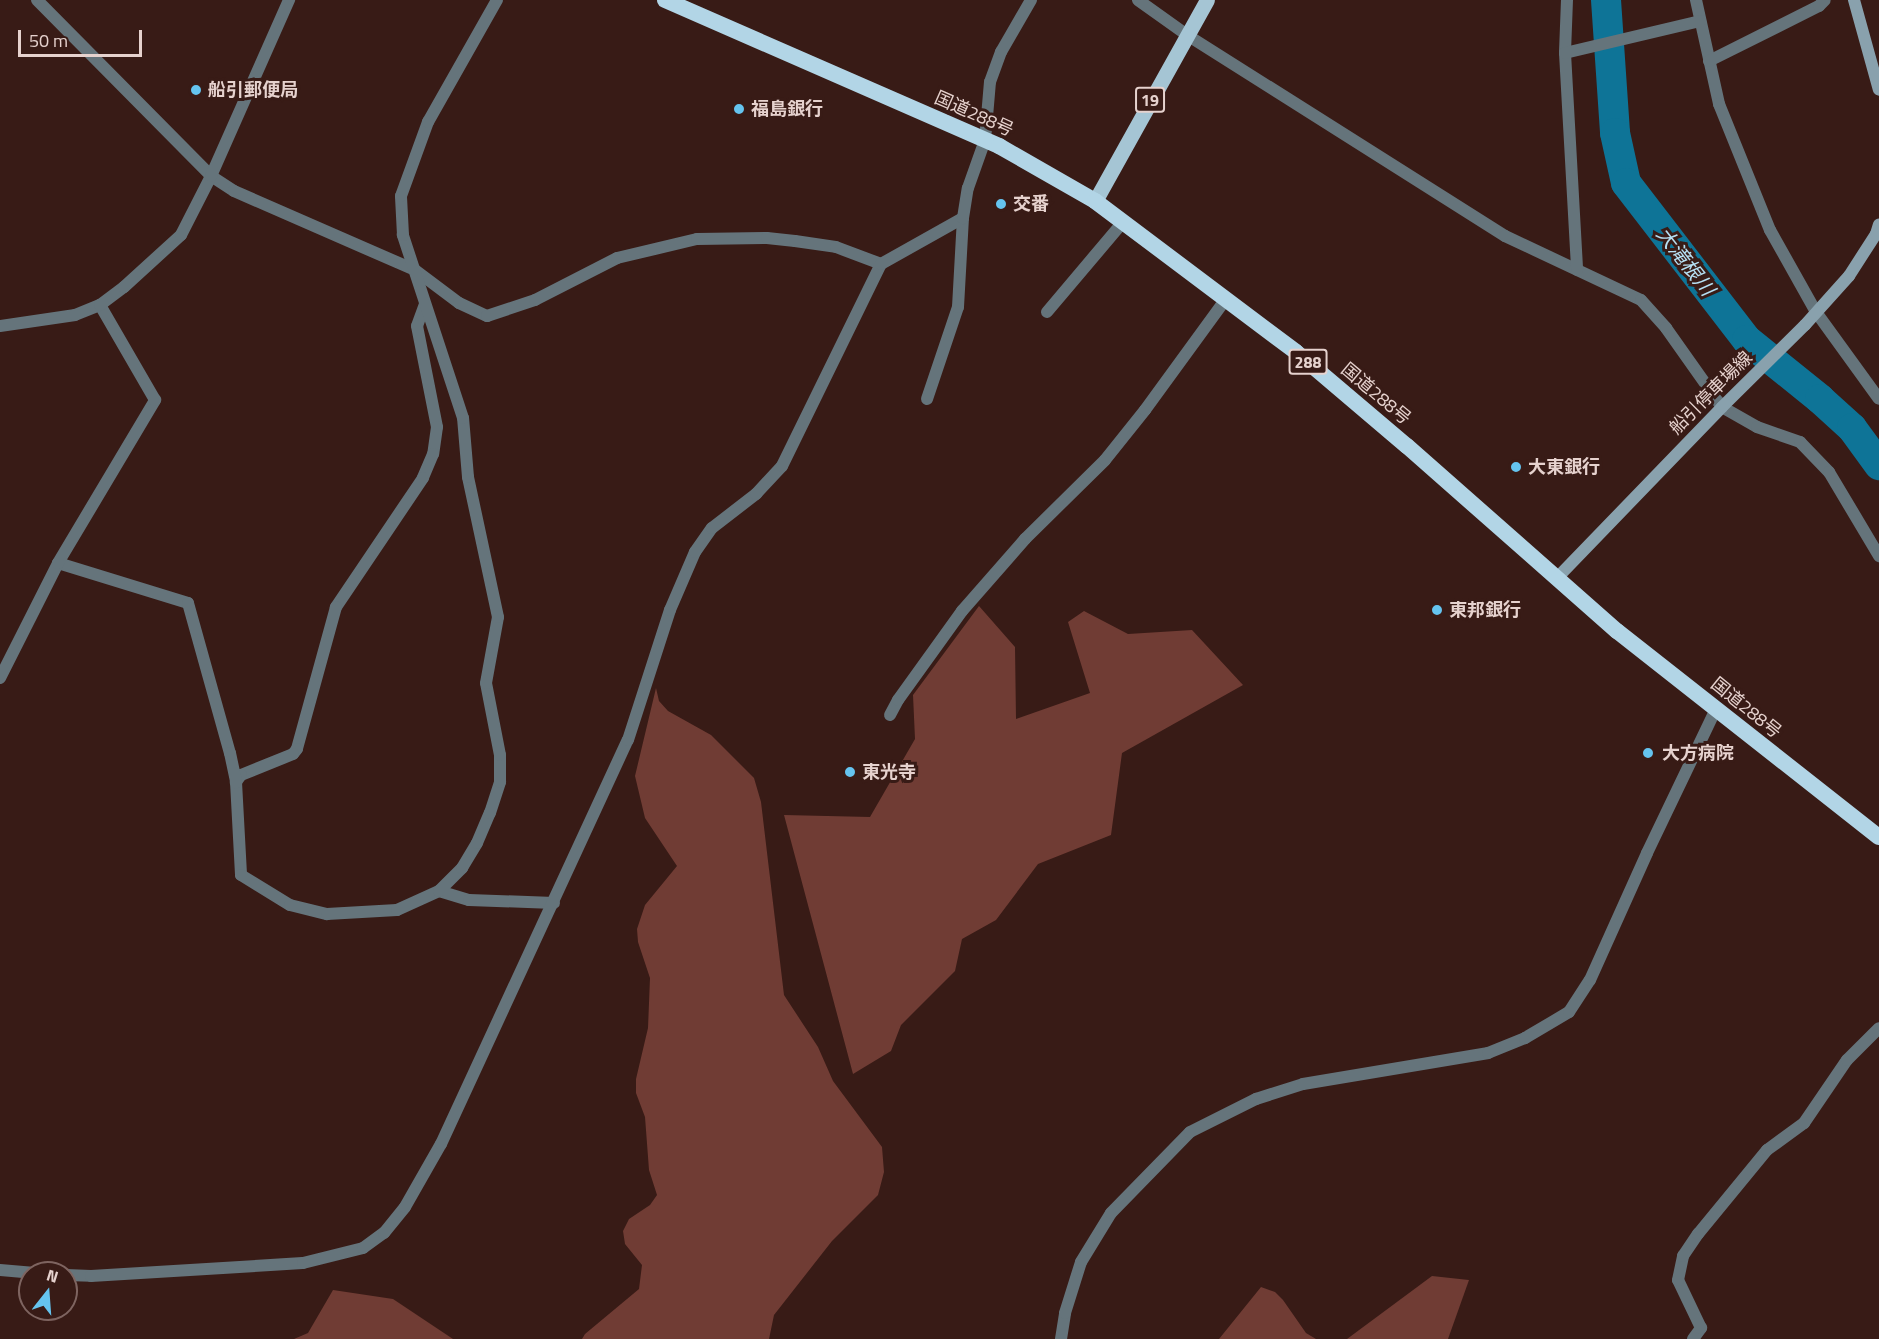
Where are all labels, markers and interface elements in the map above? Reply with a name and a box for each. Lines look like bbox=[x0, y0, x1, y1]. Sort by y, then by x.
scale bar bbox=[21, 18, 146, 56]
text: 50 m bbox=[29, 27, 68, 54]
place label: 船引郵便局 bbox=[208, 79, 298, 101]
marker: 船引郵便局 bbox=[189, 83, 203, 97]
street label: 国道288号 bbox=[931, 87, 1017, 141]
road number: 19 bbox=[1135, 87, 1165, 113]
place label: 福島銀行 bbox=[751, 98, 823, 120]
marker: 福島銀行 bbox=[732, 102, 746, 116]
place label: 交番 bbox=[1013, 193, 1049, 215]
marker: 交番 bbox=[994, 197, 1008, 211]
water label: 大滝根川 bbox=[1652, 222, 1720, 300]
street label: 船引停車場線 bbox=[1665, 347, 1757, 439]
road number: 288 bbox=[1288, 349, 1328, 375]
street label: 国道288号 bbox=[1337, 359, 1415, 429]
place label: 大東銀行 bbox=[1528, 456, 1600, 478]
marker: 大東銀行 bbox=[1509, 460, 1523, 474]
place label: 東邦銀行 bbox=[1449, 599, 1521, 621]
marker: 東邦銀行 bbox=[1430, 603, 1444, 617]
street label: 国道288号 bbox=[1706, 673, 1786, 743]
place label: 大方病院 bbox=[1662, 742, 1734, 764]
marker: 大方病院 bbox=[1639, 744, 1657, 762]
place label: 東光寺 bbox=[862, 761, 916, 783]
marker: 東光寺 bbox=[843, 765, 857, 779]
north arrow bbox=[18, 1261, 78, 1321]
text: N bbox=[44, 1263, 61, 1289]

